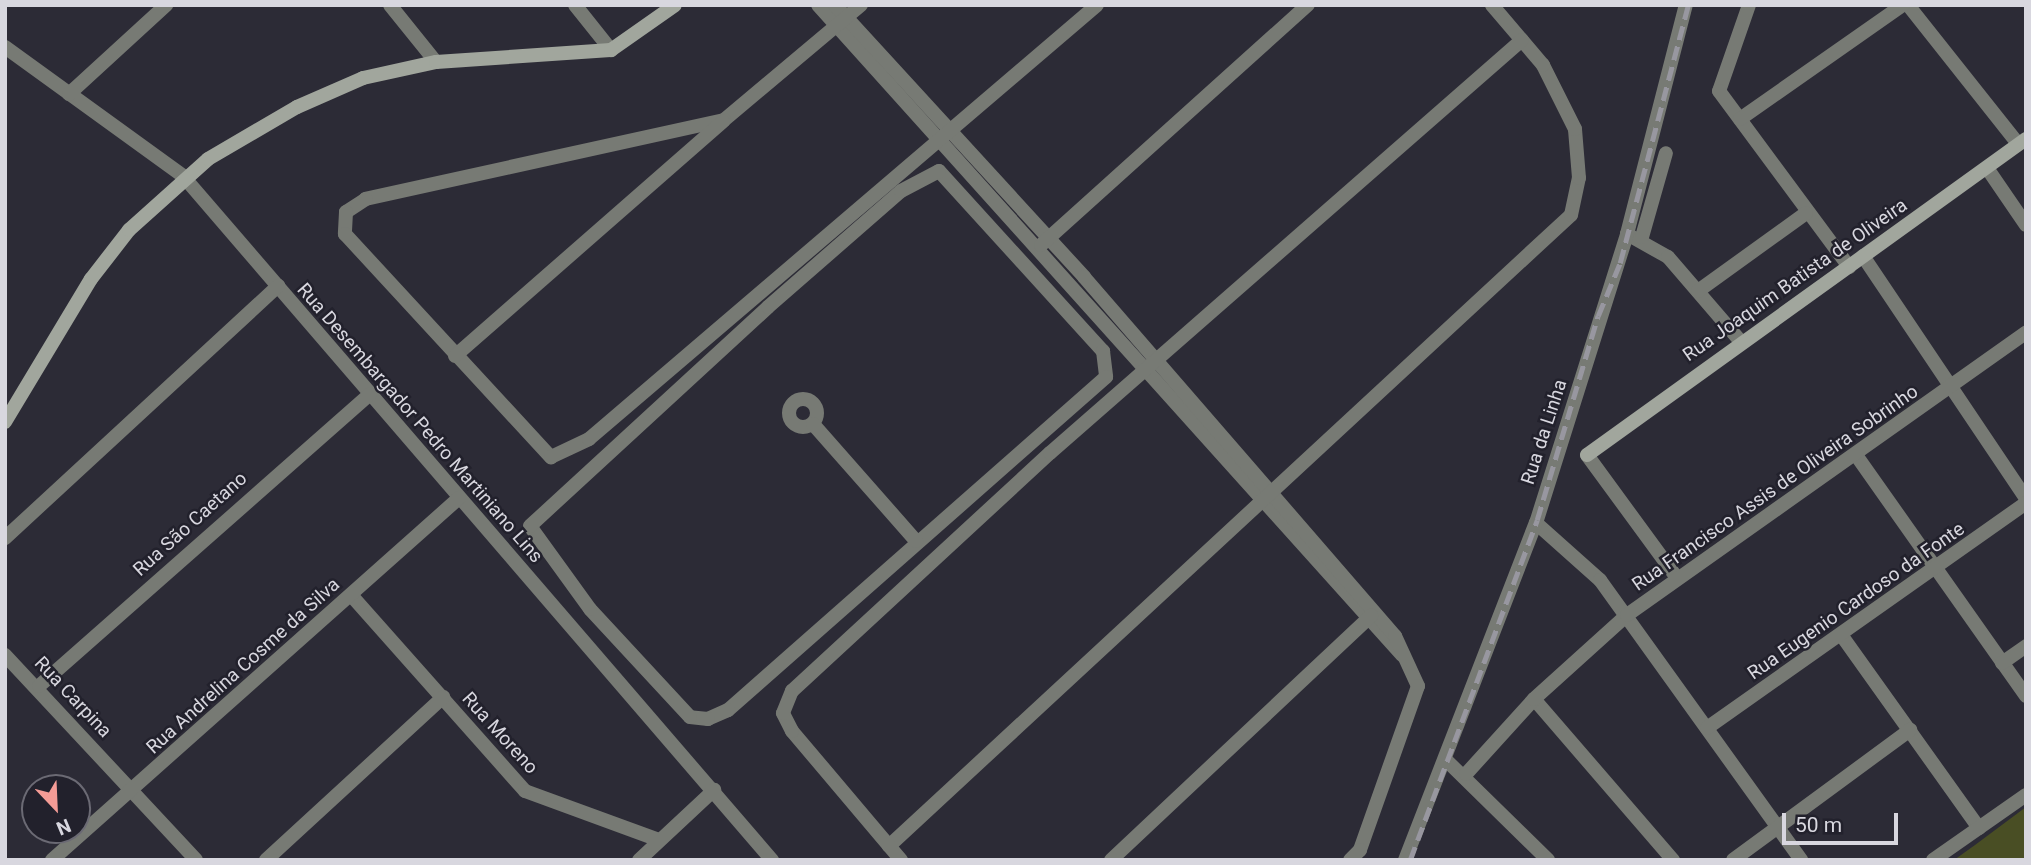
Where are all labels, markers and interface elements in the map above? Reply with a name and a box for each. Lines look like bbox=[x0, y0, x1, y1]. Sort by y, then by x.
street label: Rua Joaquim Batista de Oliveira bbox=[1679, 194, 1911, 366]
street label: Rua Desembargador Pedro Martiniano Lins bbox=[292, 279, 548, 567]
street label: Rua da Linha bbox=[1516, 377, 1572, 487]
street label: Rua Francisco Assis de Oliveira Sobrinho bbox=[1628, 380, 1922, 596]
street label: Rua São Caetano bbox=[128, 467, 252, 581]
street label: Rua Eugenio Cardoso da Fonte bbox=[1743, 517, 1969, 685]
street label: Rua Andrelina Cosme da Silva bbox=[142, 573, 344, 759]
street label: Rua Carpina bbox=[30, 652, 116, 742]
street label: Rua Moreno bbox=[457, 687, 543, 779]
north arrow bbox=[21, 774, 91, 844]
scale bar bbox=[1786, 798, 1902, 842]
text: 50 m bbox=[1795, 813, 1842, 837]
text: N bbox=[53, 814, 74, 840]

